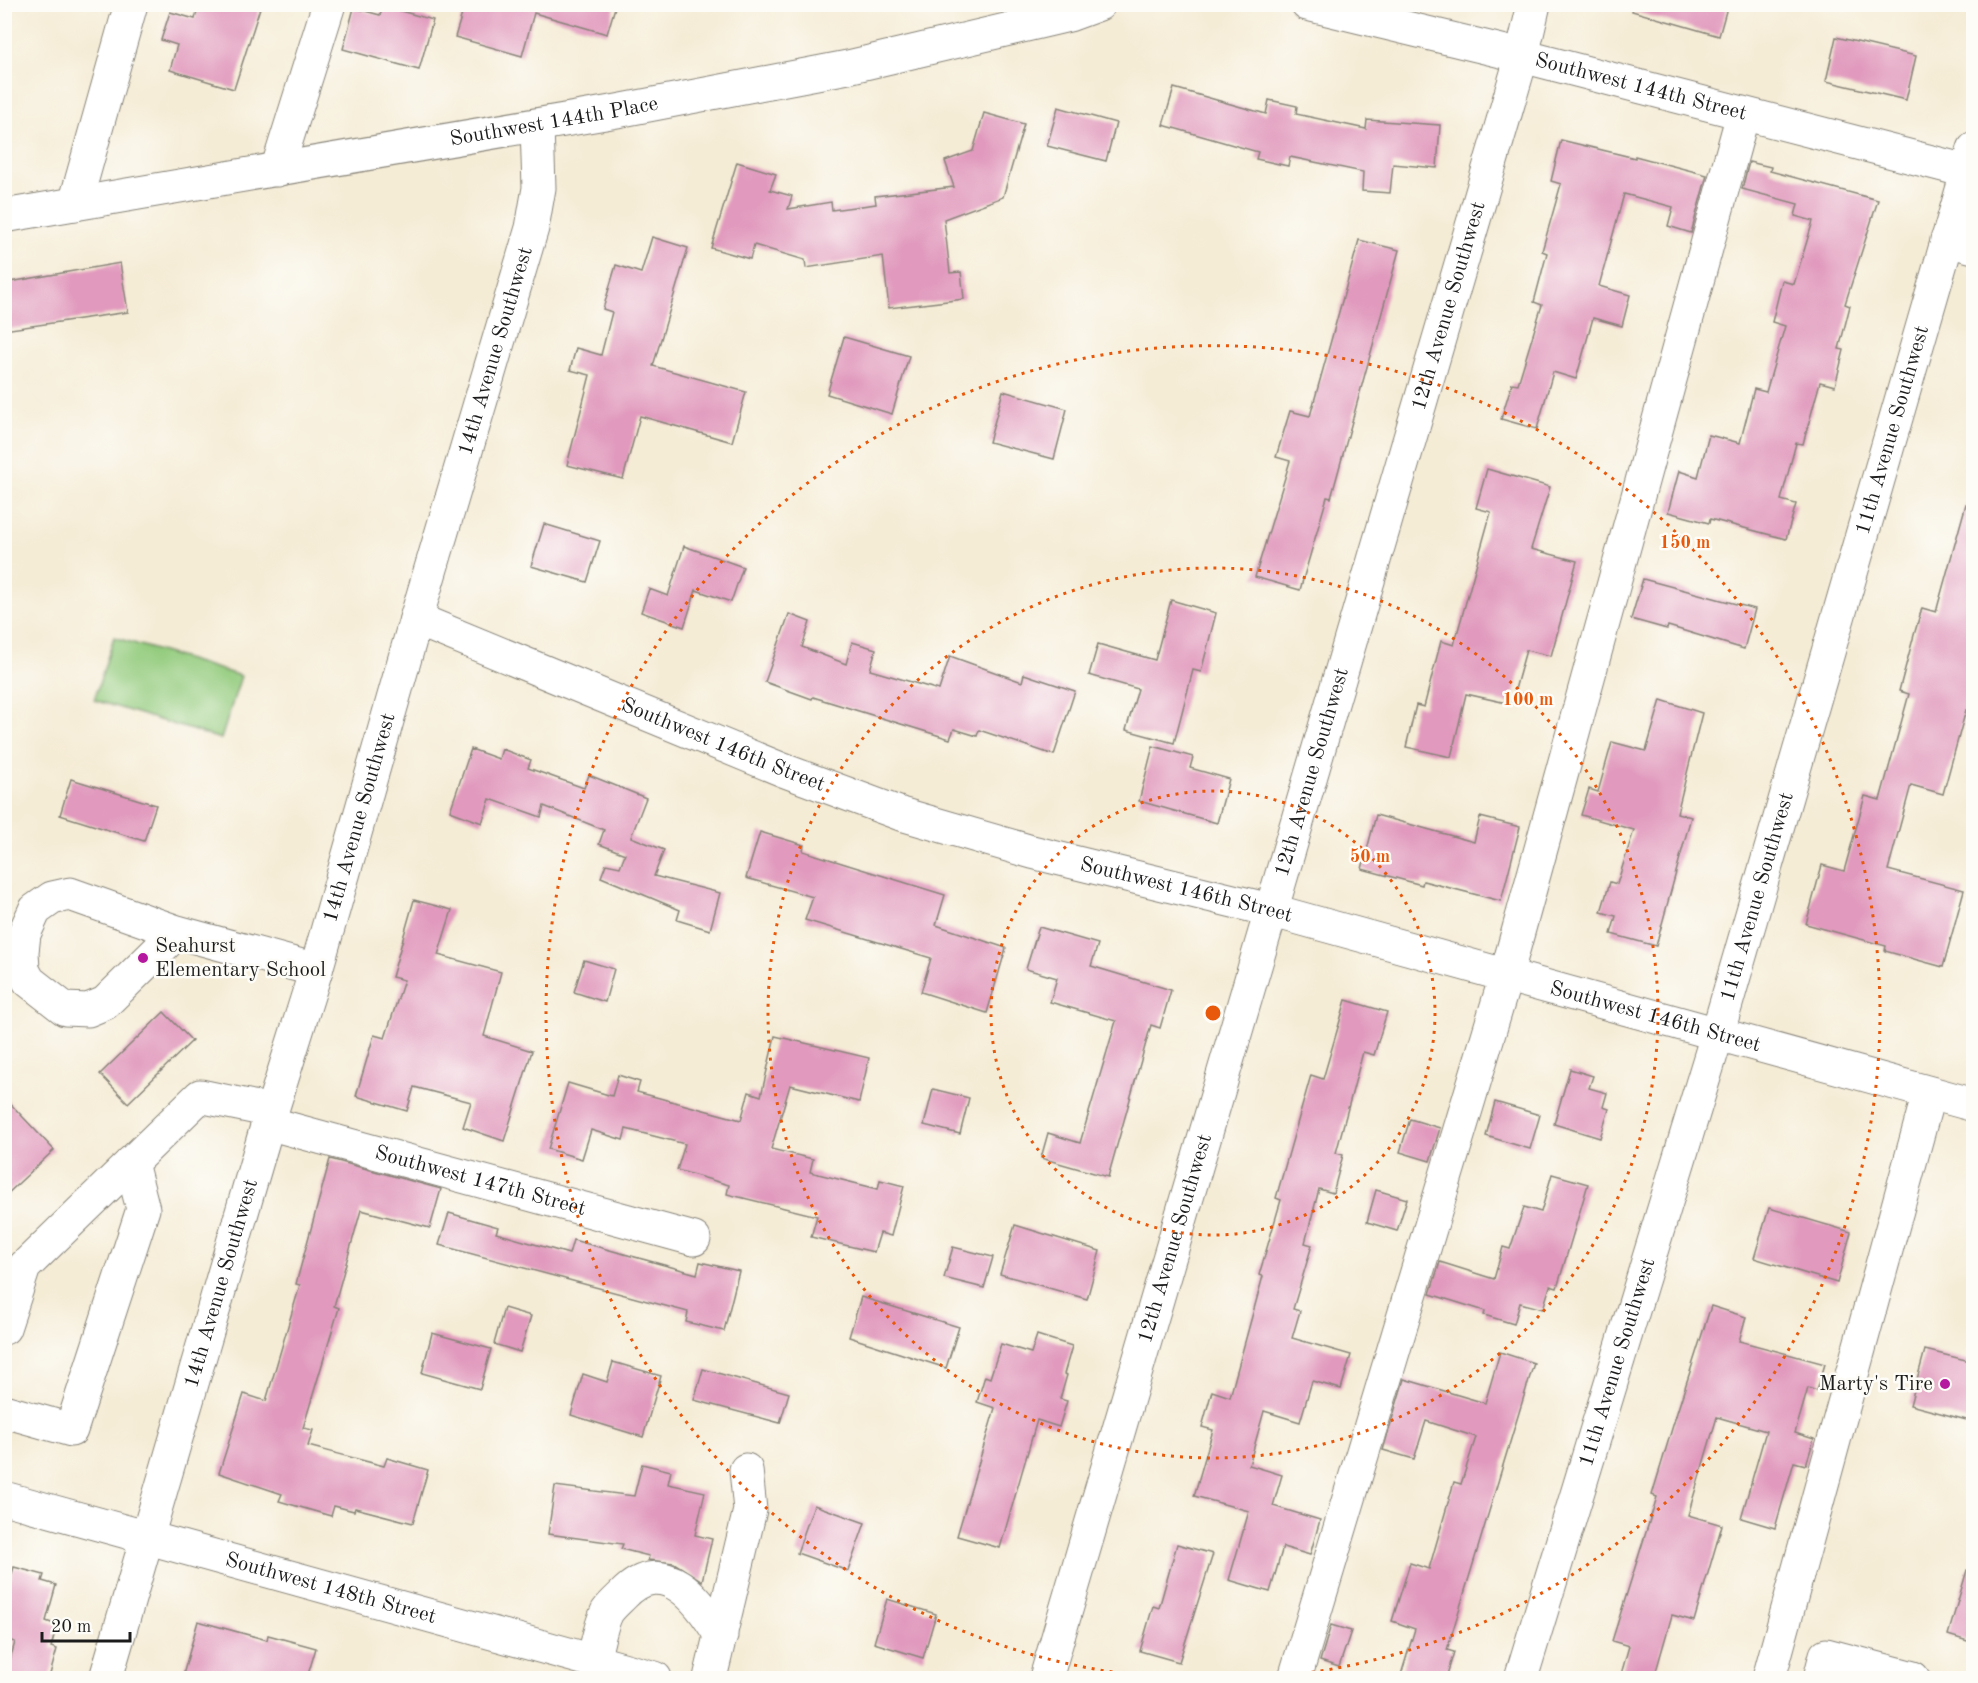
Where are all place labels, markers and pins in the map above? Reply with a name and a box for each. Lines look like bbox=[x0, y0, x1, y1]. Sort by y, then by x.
place label: Seahurst Elementary School bbox=[155, 936, 326, 981]
marker: Seahurst Elementary School bbox=[136, 951, 150, 965]
centre of rings bbox=[1203, 1003, 1223, 1023]
place label: Marty's Tire bbox=[1819, 1374, 1933, 1395]
marker: Marty's Tire bbox=[1938, 1377, 1952, 1391]

